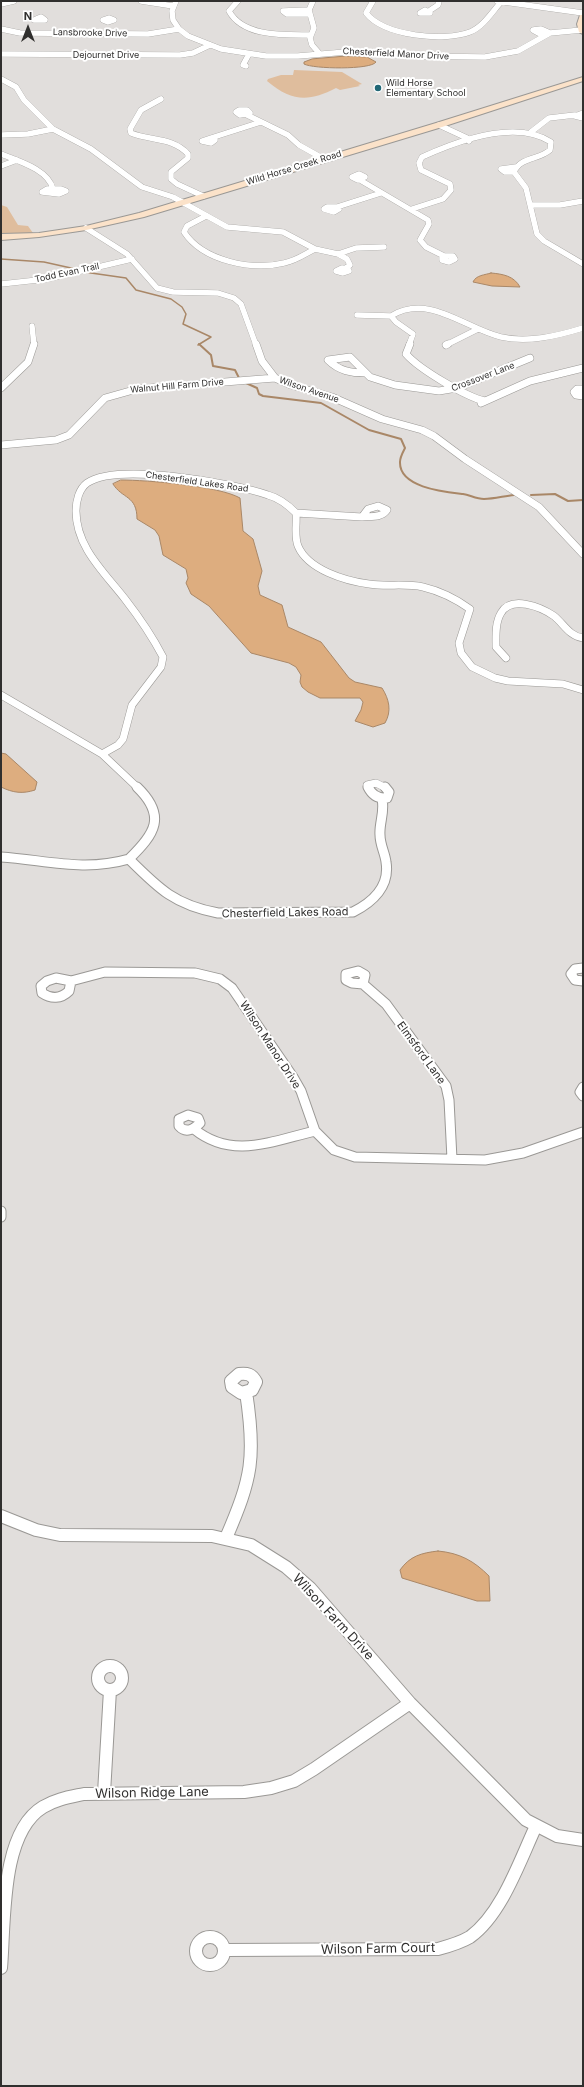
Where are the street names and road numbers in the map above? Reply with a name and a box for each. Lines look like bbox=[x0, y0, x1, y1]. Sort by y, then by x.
street label: Lansbrooke Drive bbox=[53, 27, 127, 39]
street label: Chesterfield Manor Drive bbox=[342, 46, 450, 62]
street label: Dejournet Drive bbox=[73, 50, 139, 60]
street label: Wild Horse Creek Road bbox=[245, 148, 343, 188]
street label: Todd Evan Trail bbox=[34, 261, 100, 285]
street label: Crossover Lane bbox=[450, 360, 516, 394]
street label: Wilson Avenue bbox=[278, 375, 340, 405]
street label: Walnut Hill Farm Drive bbox=[130, 377, 224, 395]
street label: Chesterfield Lakes Road bbox=[145, 469, 249, 495]
street label: Chesterfield Lakes Road bbox=[222, 905, 348, 921]
street label: Wilson Manor Drive bbox=[237, 999, 303, 1091]
street label: Elmsford Lane bbox=[394, 1019, 448, 1087]
street label: Wilson Farm Drive bbox=[289, 1571, 377, 1663]
street label: Wilson Ridge Lane bbox=[95, 1784, 209, 1802]
street label: Wilson Farm Court bbox=[321, 1940, 435, 1958]

